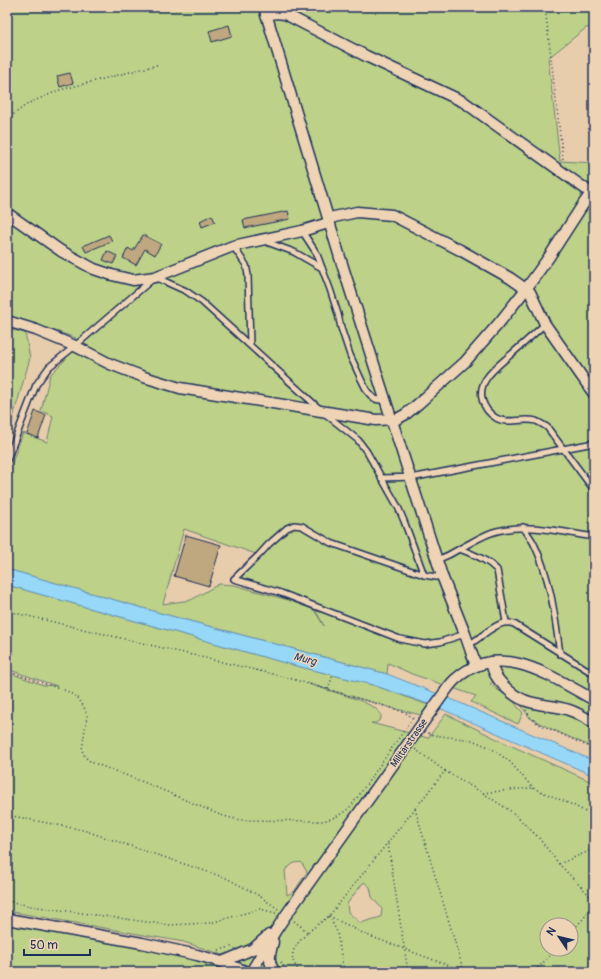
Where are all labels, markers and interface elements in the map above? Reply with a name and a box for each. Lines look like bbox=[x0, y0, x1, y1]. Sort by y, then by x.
water label: Murg bbox=[292, 650, 319, 669]
street label: Militärstrasse bbox=[388, 717, 430, 769]
north arrow bbox=[539, 917, 579, 957]
text: N bbox=[544, 924, 559, 938]
scale bar bbox=[24, 931, 90, 957]
text: 50 m bbox=[30, 938, 58, 953]

